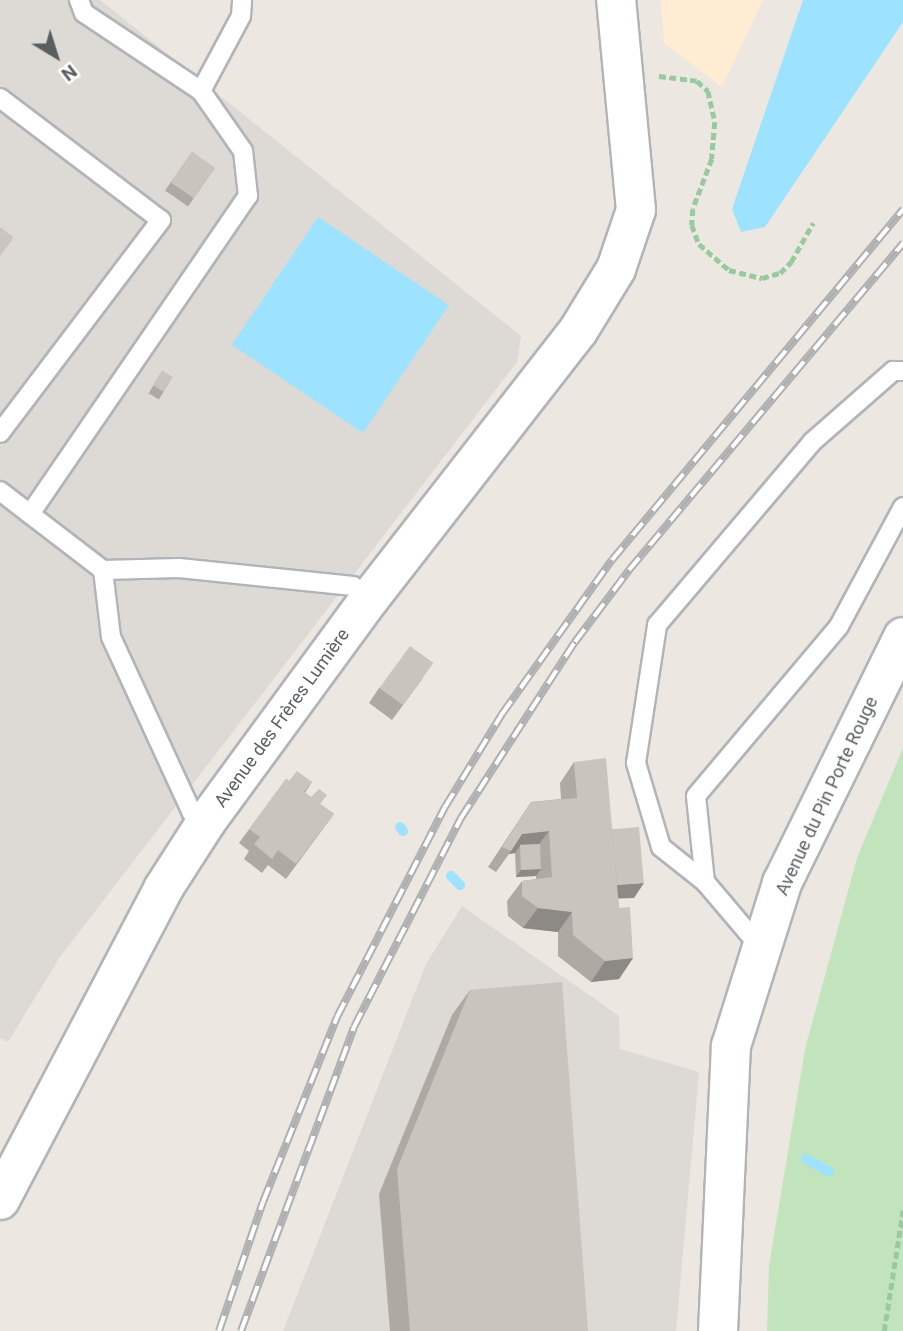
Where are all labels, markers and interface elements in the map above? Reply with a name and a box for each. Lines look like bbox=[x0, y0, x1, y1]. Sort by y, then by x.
north arrow bbox=[21, 21, 91, 91]
text: N bbox=[57, 60, 82, 86]
street label: Avenue des Frères Lumière bbox=[210, 624, 354, 812]
street label: Avenue du Pin Porte Rouge bbox=[771, 693, 883, 899]

